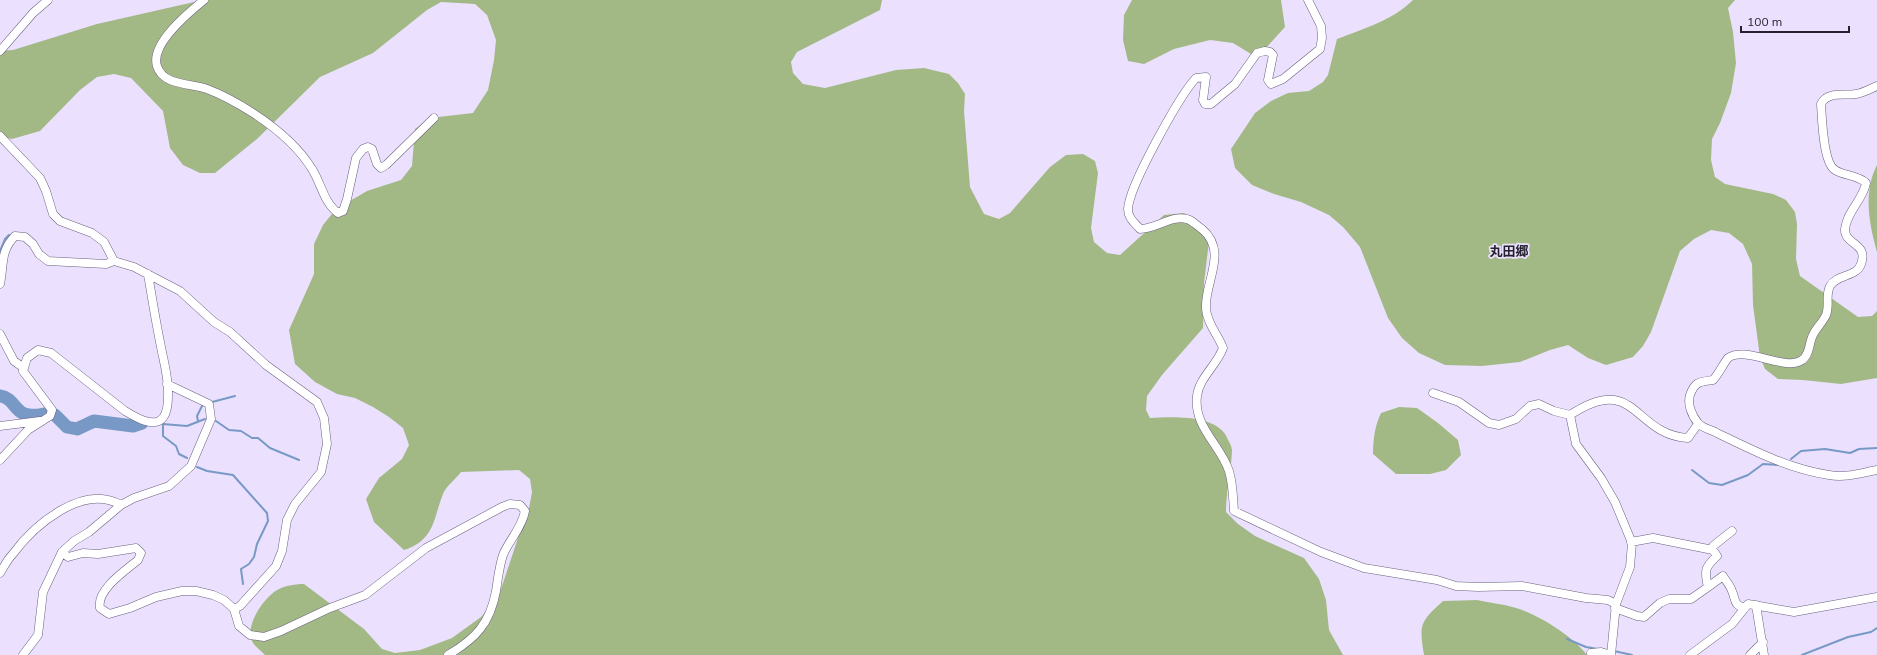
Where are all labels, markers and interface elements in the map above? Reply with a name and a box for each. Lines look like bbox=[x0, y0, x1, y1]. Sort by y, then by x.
scale bar bbox=[1741, 8, 1849, 34]
text: 100 m bbox=[1747, 14, 1782, 29]
district label: 丸田郷 bbox=[1489, 243, 1529, 259]

